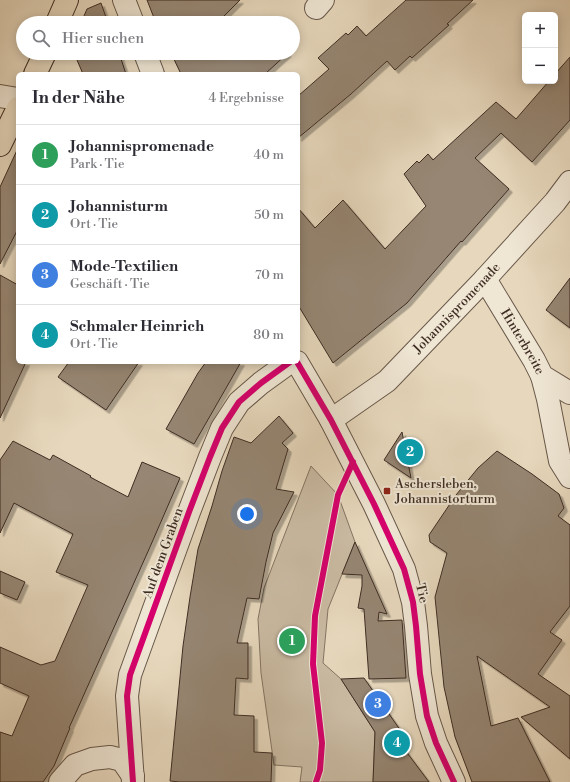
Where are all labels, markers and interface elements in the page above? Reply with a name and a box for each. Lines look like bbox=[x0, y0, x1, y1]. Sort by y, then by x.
map controls bbox=[522, 12, 558, 84]
button: + bbox=[522, 12, 558, 48]
search box bbox=[16, 16, 300, 60]
icon: search bbox=[30, 27, 52, 49]
text: Hier suchen bbox=[62, 29, 144, 48]
button: − bbox=[522, 48, 558, 84]
text: In der Nähe bbox=[32, 87, 125, 109]
text: 4 Ergebnisse bbox=[209, 90, 284, 106]
text: Johannispromenade bbox=[70, 137, 214, 156]
text: 1 bbox=[42, 147, 48, 163]
text: 40 m bbox=[254, 147, 284, 163]
text: Park · Tie bbox=[70, 156, 124, 172]
text: Johannisturm bbox=[70, 197, 168, 216]
text: 2 bbox=[41, 207, 49, 223]
text: 50 m bbox=[254, 207, 284, 223]
text: Ort · Tie bbox=[70, 216, 118, 232]
text: Mode-Textilien bbox=[70, 257, 178, 276]
street label: Johannispromenade bbox=[409, 259, 504, 358]
text: 3 bbox=[41, 267, 49, 283]
text: 70 m bbox=[255, 267, 284, 283]
text: Geschäft · Tie bbox=[70, 276, 150, 292]
street label: Hinterbreite bbox=[497, 306, 548, 378]
text: Schmaler Heinrich bbox=[70, 317, 204, 336]
text: 4 bbox=[41, 327, 49, 343]
text: 80 m bbox=[253, 327, 284, 343]
text: Ort · Tie bbox=[70, 336, 118, 352]
pin: 2 bbox=[397, 437, 423, 467]
place label: Aschersleben, Johannistorturm bbox=[394, 476, 495, 507]
marker: Aschersleben, Johannistorturm bbox=[382, 486, 392, 496]
your location bbox=[237, 504, 257, 524]
street label: Auf dem Graben bbox=[139, 505, 187, 601]
street label: Tie bbox=[412, 581, 432, 605]
pin: 1 bbox=[279, 626, 305, 656]
pin: 3 bbox=[365, 689, 391, 719]
pin: 4 bbox=[384, 728, 410, 758]

